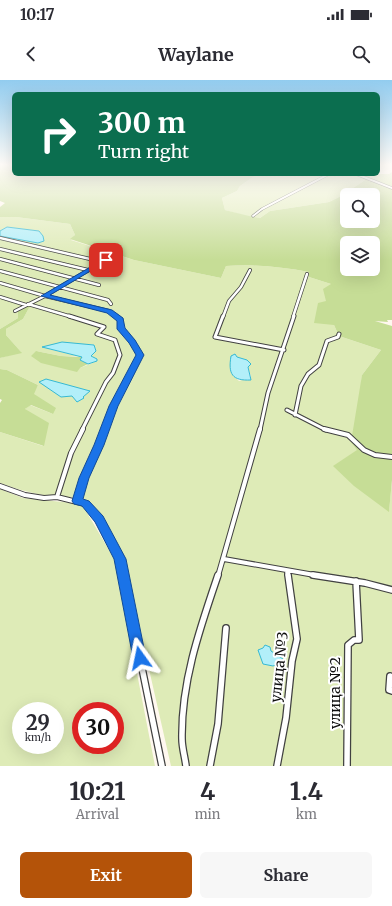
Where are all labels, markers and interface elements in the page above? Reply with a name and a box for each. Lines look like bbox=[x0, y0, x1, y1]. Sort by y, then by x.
text: 10:17 bbox=[20, 5, 55, 24]
icon: back bbox=[20, 43, 42, 65]
text: Waylane bbox=[158, 43, 234, 66]
icon: search bbox=[350, 43, 372, 65]
text: 300 m bbox=[98, 105, 186, 141]
icon: right bbox=[32, 108, 84, 160]
text: Turn right bbox=[98, 140, 189, 163]
map controls bbox=[340, 188, 380, 276]
button: search bbox=[340, 188, 380, 228]
button: layers bbox=[340, 236, 380, 276]
pin bbox=[89, 243, 123, 277]
icon: arrive bbox=[95, 249, 117, 271]
street label: улица №3 bbox=[266, 630, 292, 704]
position arrow bbox=[119, 637, 161, 679]
street label: улица №2 bbox=[326, 657, 344, 729]
speed limit sign: 30 bbox=[72, 702, 124, 754]
text: 29 bbox=[26, 710, 50, 735]
text: km/h bbox=[25, 731, 51, 744]
text: 10:21 bbox=[69, 776, 125, 807]
text: 4 bbox=[200, 776, 215, 807]
text: 1.4 bbox=[290, 776, 323, 807]
text: Arrival bbox=[76, 806, 119, 823]
text: min bbox=[195, 806, 220, 823]
text: km bbox=[296, 806, 317, 823]
button: Exit bbox=[20, 852, 192, 898]
button: Share bbox=[200, 852, 372, 898]

